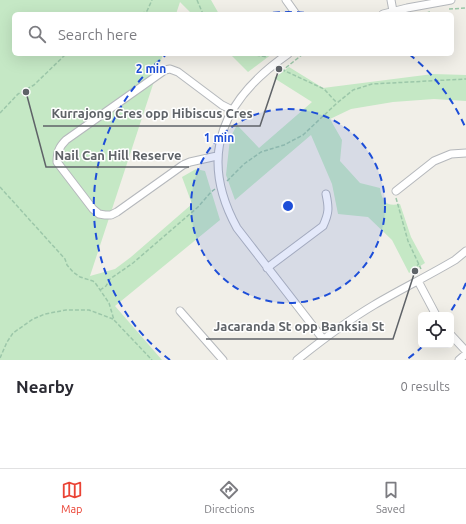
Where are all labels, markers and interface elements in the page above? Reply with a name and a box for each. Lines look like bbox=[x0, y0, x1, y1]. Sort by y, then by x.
search box bbox=[12, 12, 454, 56]
icon: search bbox=[26, 23, 48, 45]
text: Search here bbox=[58, 26, 137, 43]
text: 2 min bbox=[136, 62, 166, 75]
callout: Kurrajong Cres opp Hibiscus Cres bbox=[43, 101, 260, 126]
text: Kurrajong Cres opp Hibiscus Cres bbox=[51, 106, 253, 120]
text: 1 min bbox=[204, 131, 234, 144]
callout: Nail Can Hill Reserve bbox=[46, 142, 189, 167]
text: Nail Can Hill Reserve bbox=[55, 148, 181, 162]
centre of rings bbox=[281, 199, 295, 213]
map controls bbox=[418, 312, 454, 348]
button: locate bbox=[418, 312, 454, 348]
callout: Jacaranda St opp Banksia St bbox=[206, 314, 393, 339]
text: Jacaranda St opp Banksia St bbox=[214, 319, 385, 333]
text: Nearby bbox=[16, 377, 74, 396]
text: 0 results bbox=[400, 379, 450, 393]
tab: Map bbox=[61, 479, 83, 515]
tab: Directions bbox=[204, 479, 254, 515]
tab: Saved bbox=[376, 479, 405, 515]

